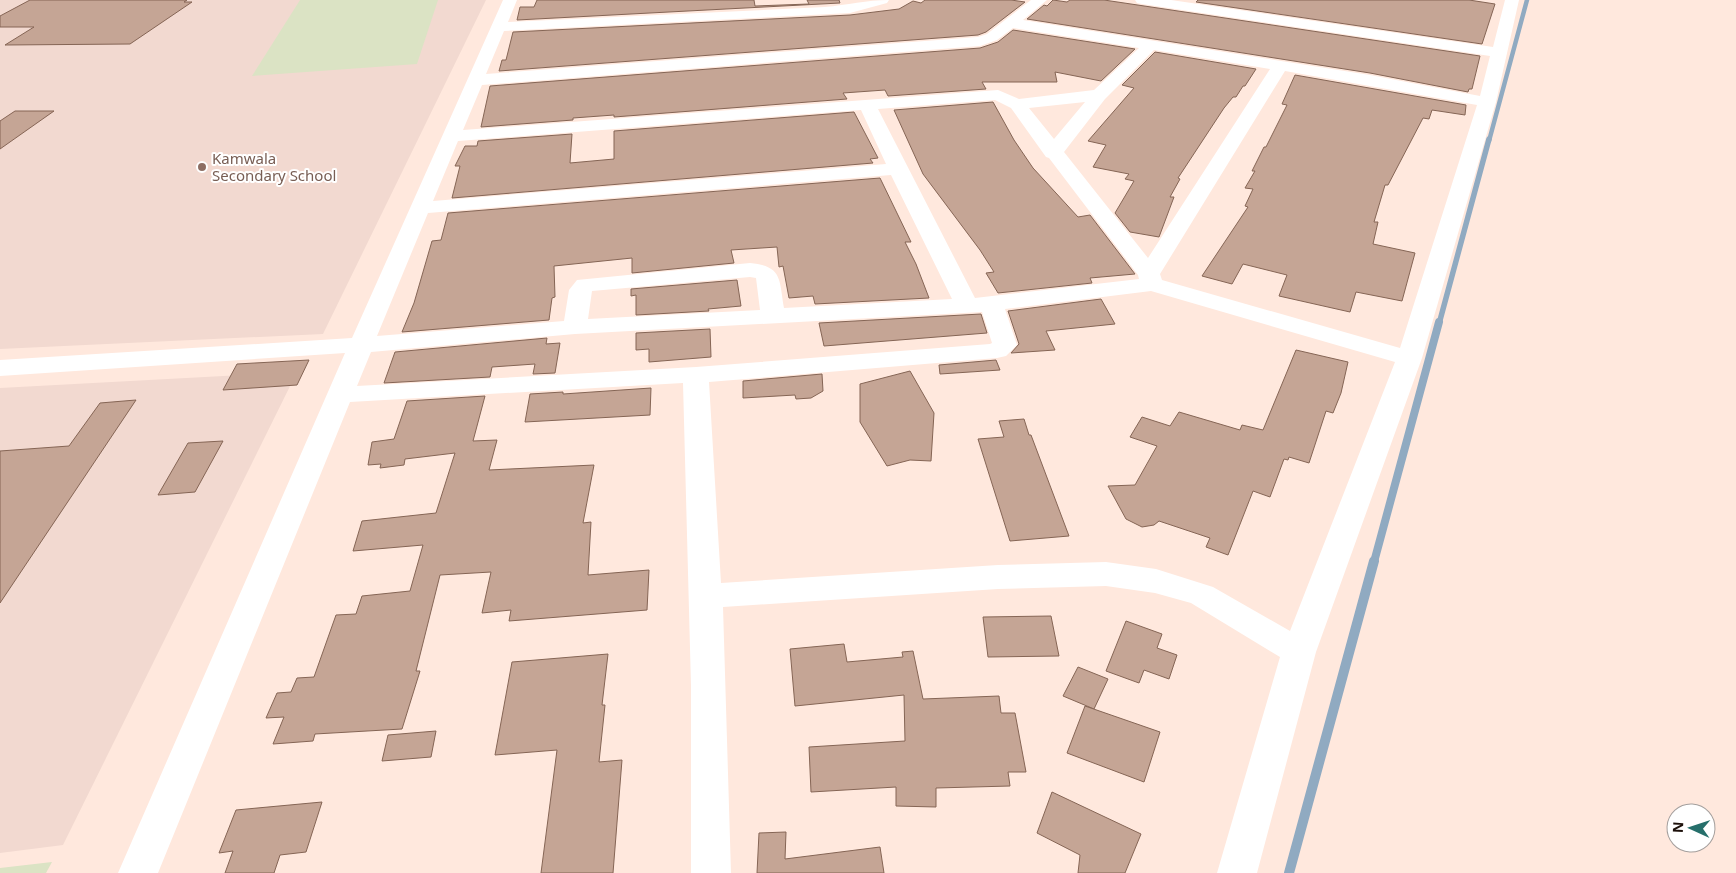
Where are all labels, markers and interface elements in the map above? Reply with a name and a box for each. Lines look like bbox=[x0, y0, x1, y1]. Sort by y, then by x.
place label: Kamwala Secondary School bbox=[212, 148, 336, 185]
marker: Kamwala Secondary School bbox=[196, 161, 208, 173]
north arrow bbox=[1666, 803, 1716, 853]
text: N bbox=[1668, 821, 1687, 833]

